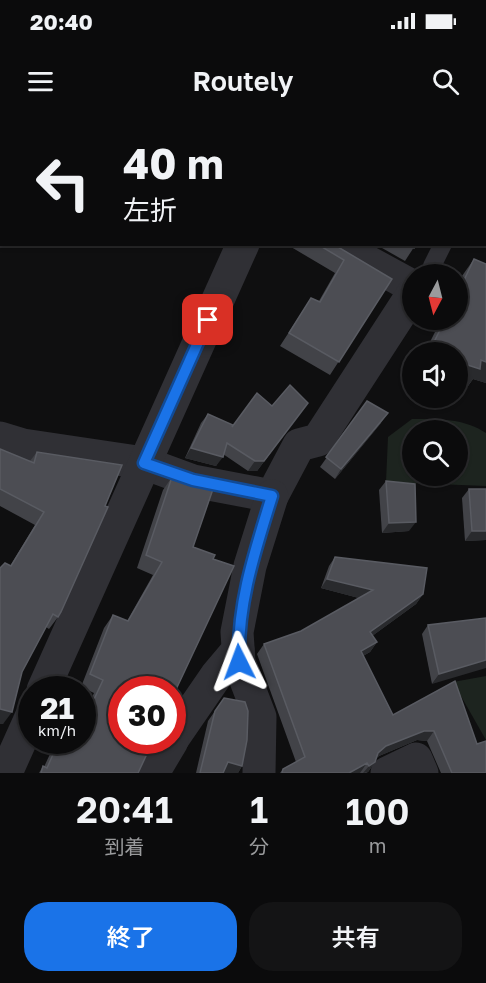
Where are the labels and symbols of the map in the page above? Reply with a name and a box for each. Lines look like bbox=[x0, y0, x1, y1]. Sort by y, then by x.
north arrow bbox=[402, 264, 468, 330]
pin bbox=[182, 294, 233, 345]
position arrow bbox=[207, 630, 271, 694]
speed limit sign: 30 bbox=[108, 676, 186, 754]

